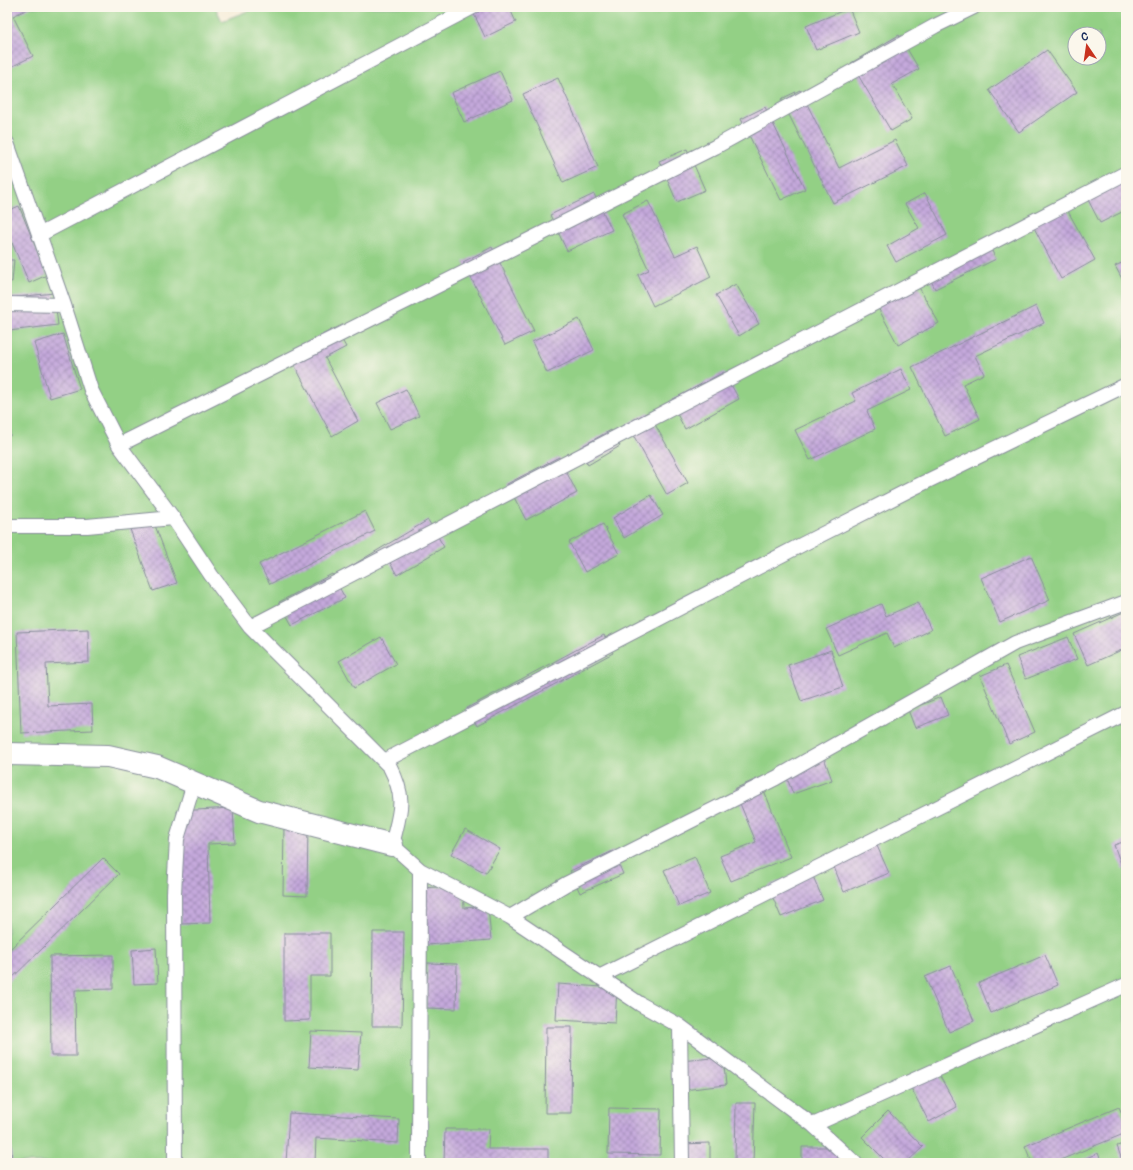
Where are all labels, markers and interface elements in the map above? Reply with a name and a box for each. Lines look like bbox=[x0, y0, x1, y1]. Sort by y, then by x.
north arrow bbox=[1067, 26, 1107, 66]
text: С bbox=[1080, 30, 1090, 44]

